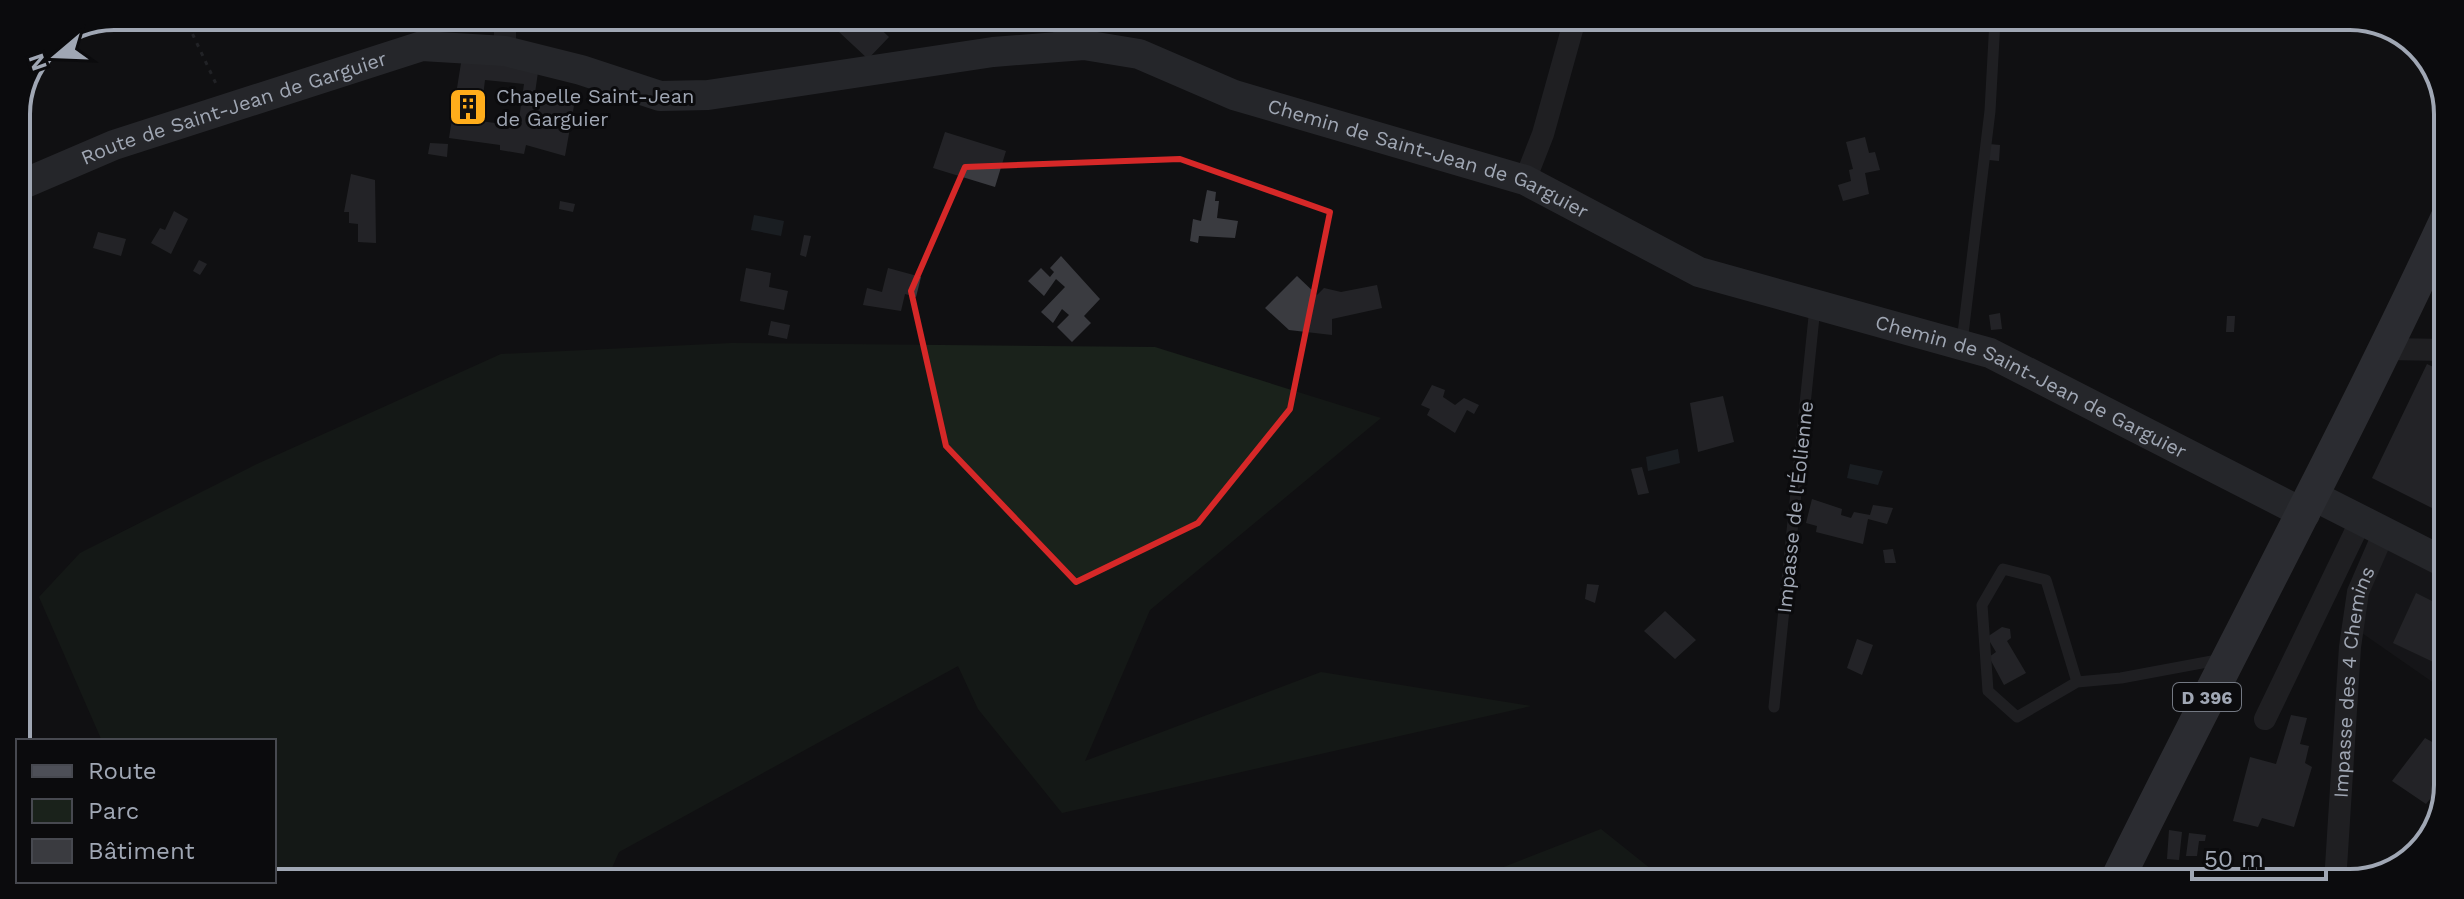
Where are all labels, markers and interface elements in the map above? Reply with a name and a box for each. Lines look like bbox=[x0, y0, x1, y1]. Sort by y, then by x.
north arrow bbox=[16, 16, 96, 96]
street label: Route de Saint-Jean de Garguier bbox=[77, 46, 390, 170]
text: N bbox=[23, 51, 52, 74]
place label: Chapelle Saint-Jean de Garguier bbox=[496, 84, 694, 131]
building icon: Chapelle Saint-Jean de Garguier bbox=[447, 86, 489, 128]
street label: Chemin de Saint-Jean de Garguier bbox=[1265, 93, 1593, 223]
street label: Chemin de Saint-Jean de Garguier bbox=[1873, 310, 2191, 464]
street label: Impasse de l'Éolienne bbox=[1772, 400, 1818, 614]
street label: Impasse des 4 Chemins bbox=[2328, 563, 2380, 799]
road number: D 396 bbox=[2173, 683, 2241, 711]
legend bbox=[16, 739, 276, 883]
text: Route bbox=[88, 757, 157, 785]
text: Parc bbox=[88, 797, 139, 825]
scale bar bbox=[2192, 831, 2326, 881]
text: Bâtiment bbox=[88, 837, 195, 865]
text: 50 m bbox=[2204, 845, 2264, 873]

